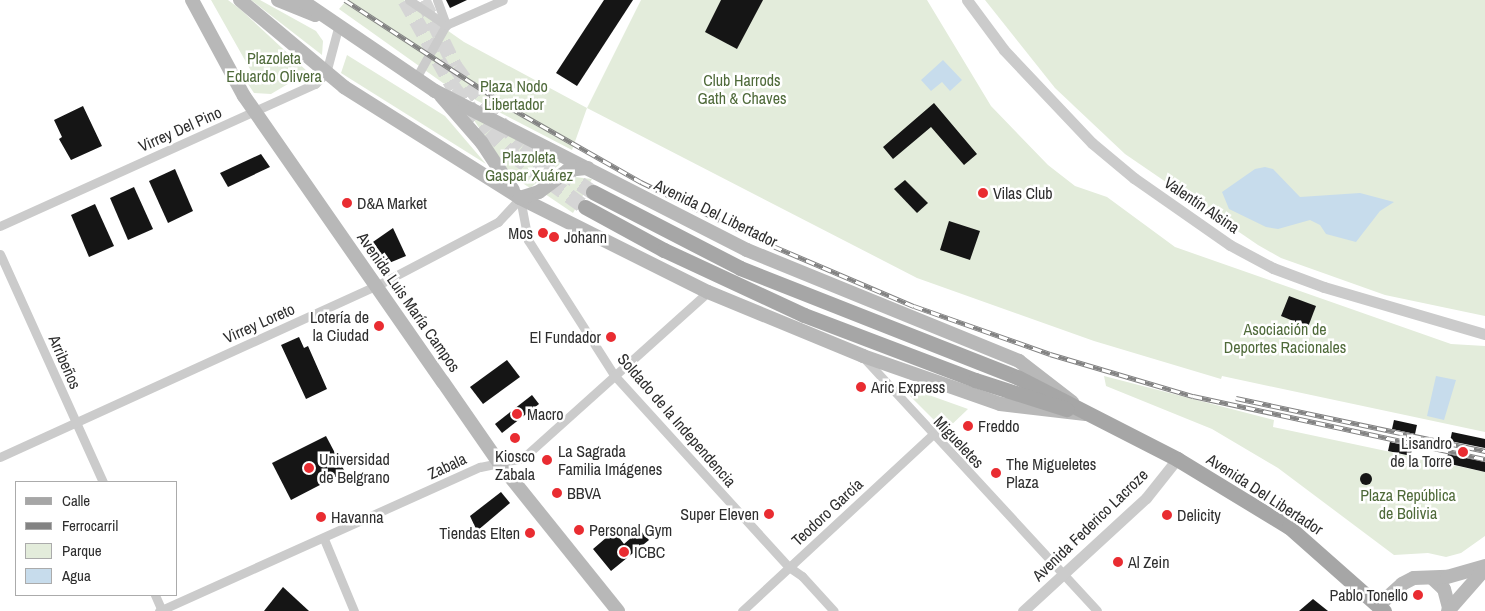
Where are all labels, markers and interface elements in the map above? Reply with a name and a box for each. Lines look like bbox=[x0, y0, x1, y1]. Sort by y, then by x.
park label: Plazoleta Eduardo Olivera bbox=[226, 48, 322, 86]
park label: Club Harrods Gath & Chaves bbox=[698, 70, 786, 108]
park label: Plaza Nodo Libertador bbox=[480, 76, 548, 114]
street label: Virrey Del Pino bbox=[136, 102, 224, 156]
park label: Plazoleta Gaspar Xuárez bbox=[485, 147, 573, 185]
street label: Valentín Alsina bbox=[1160, 173, 1244, 237]
street label: Avenida Del Libertador bbox=[651, 175, 781, 251]
place label: Vilas Club bbox=[993, 183, 1053, 203]
marker: Vilas Club bbox=[977, 187, 989, 199]
place label: D&A Market bbox=[357, 193, 428, 213]
marker: D&A Market bbox=[341, 197, 353, 209]
place label: Mos bbox=[508, 223, 533, 243]
marker: Mos bbox=[537, 227, 549, 239]
place label: Johann bbox=[564, 227, 607, 247]
street label: Avenida Luis María Campos bbox=[354, 228, 464, 376]
marker: Johann bbox=[548, 231, 560, 243]
street label: Virrey Loreto bbox=[221, 299, 297, 347]
place label: Lotería de la Ciudad bbox=[310, 307, 369, 345]
park label: Asociación de Deportes Racionales bbox=[1224, 319, 1346, 357]
marker: Lotería de la Ciudad bbox=[373, 320, 385, 332]
place label: El Fundador bbox=[530, 327, 601, 347]
marker: El Fundador bbox=[605, 331, 617, 343]
street label: Arribeños bbox=[45, 332, 85, 392]
street label: Soldado de la Independencia bbox=[614, 349, 740, 491]
place label: Aric Express bbox=[871, 377, 945, 397]
marker: Aric Express bbox=[855, 381, 867, 393]
place label: Macro bbox=[527, 404, 563, 424]
marker: Macro bbox=[511, 408, 523, 420]
street label: Migueletes bbox=[930, 412, 988, 472]
place label: Freddo bbox=[978, 416, 1020, 436]
marker: Freddo bbox=[962, 420, 974, 432]
marker: Kiosco Zabala bbox=[509, 432, 521, 444]
place label: Lisandro de la Torre bbox=[1390, 433, 1452, 471]
place label: La Sagrada Familia Imágenes bbox=[558, 441, 662, 479]
marker: Lisandro de la Torre bbox=[1456, 445, 1470, 459]
place label: Kiosco Zabala bbox=[495, 446, 535, 484]
place label: Universidad de Belgrano bbox=[319, 449, 390, 487]
street label: Zabala bbox=[425, 449, 469, 483]
street label: Avenida Del Libertador bbox=[1203, 449, 1327, 539]
marker: La Sagrada Familia Imágenes bbox=[540, 453, 554, 467]
place label: The Migueletes Plaza bbox=[1006, 454, 1096, 492]
marker: Universidad de Belgrano bbox=[303, 462, 315, 474]
street label: Avenida Federico Lacroze bbox=[1028, 465, 1152, 585]
marker: The Migueletes Plaza bbox=[990, 467, 1002, 479]
street label: Teodoro García bbox=[787, 474, 867, 550]
legend bbox=[15, 481, 178, 596]
place label: BBVA bbox=[567, 483, 601, 503]
park label: Plaza República de Bolivia bbox=[1360, 485, 1456, 523]
marker: BBVA bbox=[551, 487, 563, 499]
text: Calle bbox=[62, 490, 90, 511]
place label: Super Eleven bbox=[680, 504, 759, 524]
place label: Delicity bbox=[1177, 505, 1221, 525]
place label: Havanna bbox=[331, 507, 384, 527]
marker: Super Eleven bbox=[763, 508, 775, 520]
marker: Delicity bbox=[1161, 509, 1173, 521]
marker: Havanna bbox=[315, 511, 327, 523]
text: Ferrocarril bbox=[62, 515, 118, 536]
place label: Personal Gym bbox=[589, 520, 672, 540]
place label: Tiendas Elten bbox=[439, 523, 520, 543]
marker: Personal Gym bbox=[573, 524, 585, 536]
marker: Tiendas Elten bbox=[524, 527, 536, 539]
text: Parque bbox=[62, 540, 102, 561]
place label: ICBC bbox=[634, 542, 665, 562]
marker: ICBC bbox=[618, 546, 630, 558]
place label: Al Zein bbox=[1128, 552, 1170, 572]
marker: Al Zein bbox=[1112, 556, 1124, 568]
text: Agua bbox=[62, 565, 91, 586]
place label: Pablo Tonello bbox=[1329, 585, 1408, 605]
marker: Pablo Tonello bbox=[1412, 589, 1424, 601]

